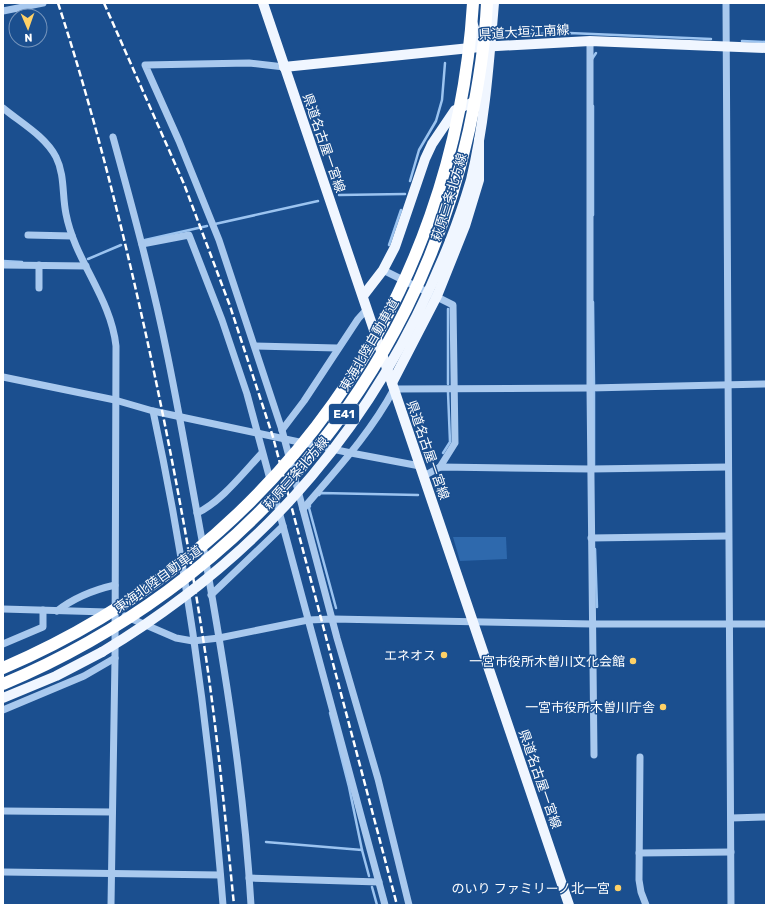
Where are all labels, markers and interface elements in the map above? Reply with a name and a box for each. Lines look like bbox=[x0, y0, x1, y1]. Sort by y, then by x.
north arrow bbox=[8, 8, 48, 48]
street label: 県道大垣江南線 bbox=[478, 22, 570, 42]
text: N bbox=[24, 31, 33, 44]
street label: 県道名古屋一宮線 bbox=[300, 91, 348, 195]
street label: 萩原三条北方線 bbox=[429, 151, 469, 243]
street label: 東海北陸自動車道 bbox=[337, 296, 401, 394]
street label: 県道名古屋一宮線 bbox=[404, 398, 452, 502]
road number: E41 bbox=[329, 404, 359, 424]
street label: 萩原三条北方線 bbox=[260, 434, 332, 512]
street label: 東海北陸自動車道 bbox=[112, 542, 204, 616]
place label: エネオス bbox=[384, 648, 436, 663]
marker: エネオス bbox=[439, 650, 449, 660]
place label: 一宮市役所木曽川文化会館 bbox=[469, 654, 625, 669]
marker: 一宮市役所木曽川文化会館 bbox=[628, 656, 638, 666]
place label: 一宮市役所木曽川庁舎 bbox=[525, 700, 655, 715]
marker: 一宮市役所木曽川庁舎 bbox=[658, 702, 668, 712]
street label: 県道名古屋一宮線 bbox=[516, 727, 564, 831]
place label: のいり ファミリーノ北一宮 bbox=[452, 881, 610, 896]
marker: のいり ファミリーノ北一宮 bbox=[613, 883, 623, 893]

